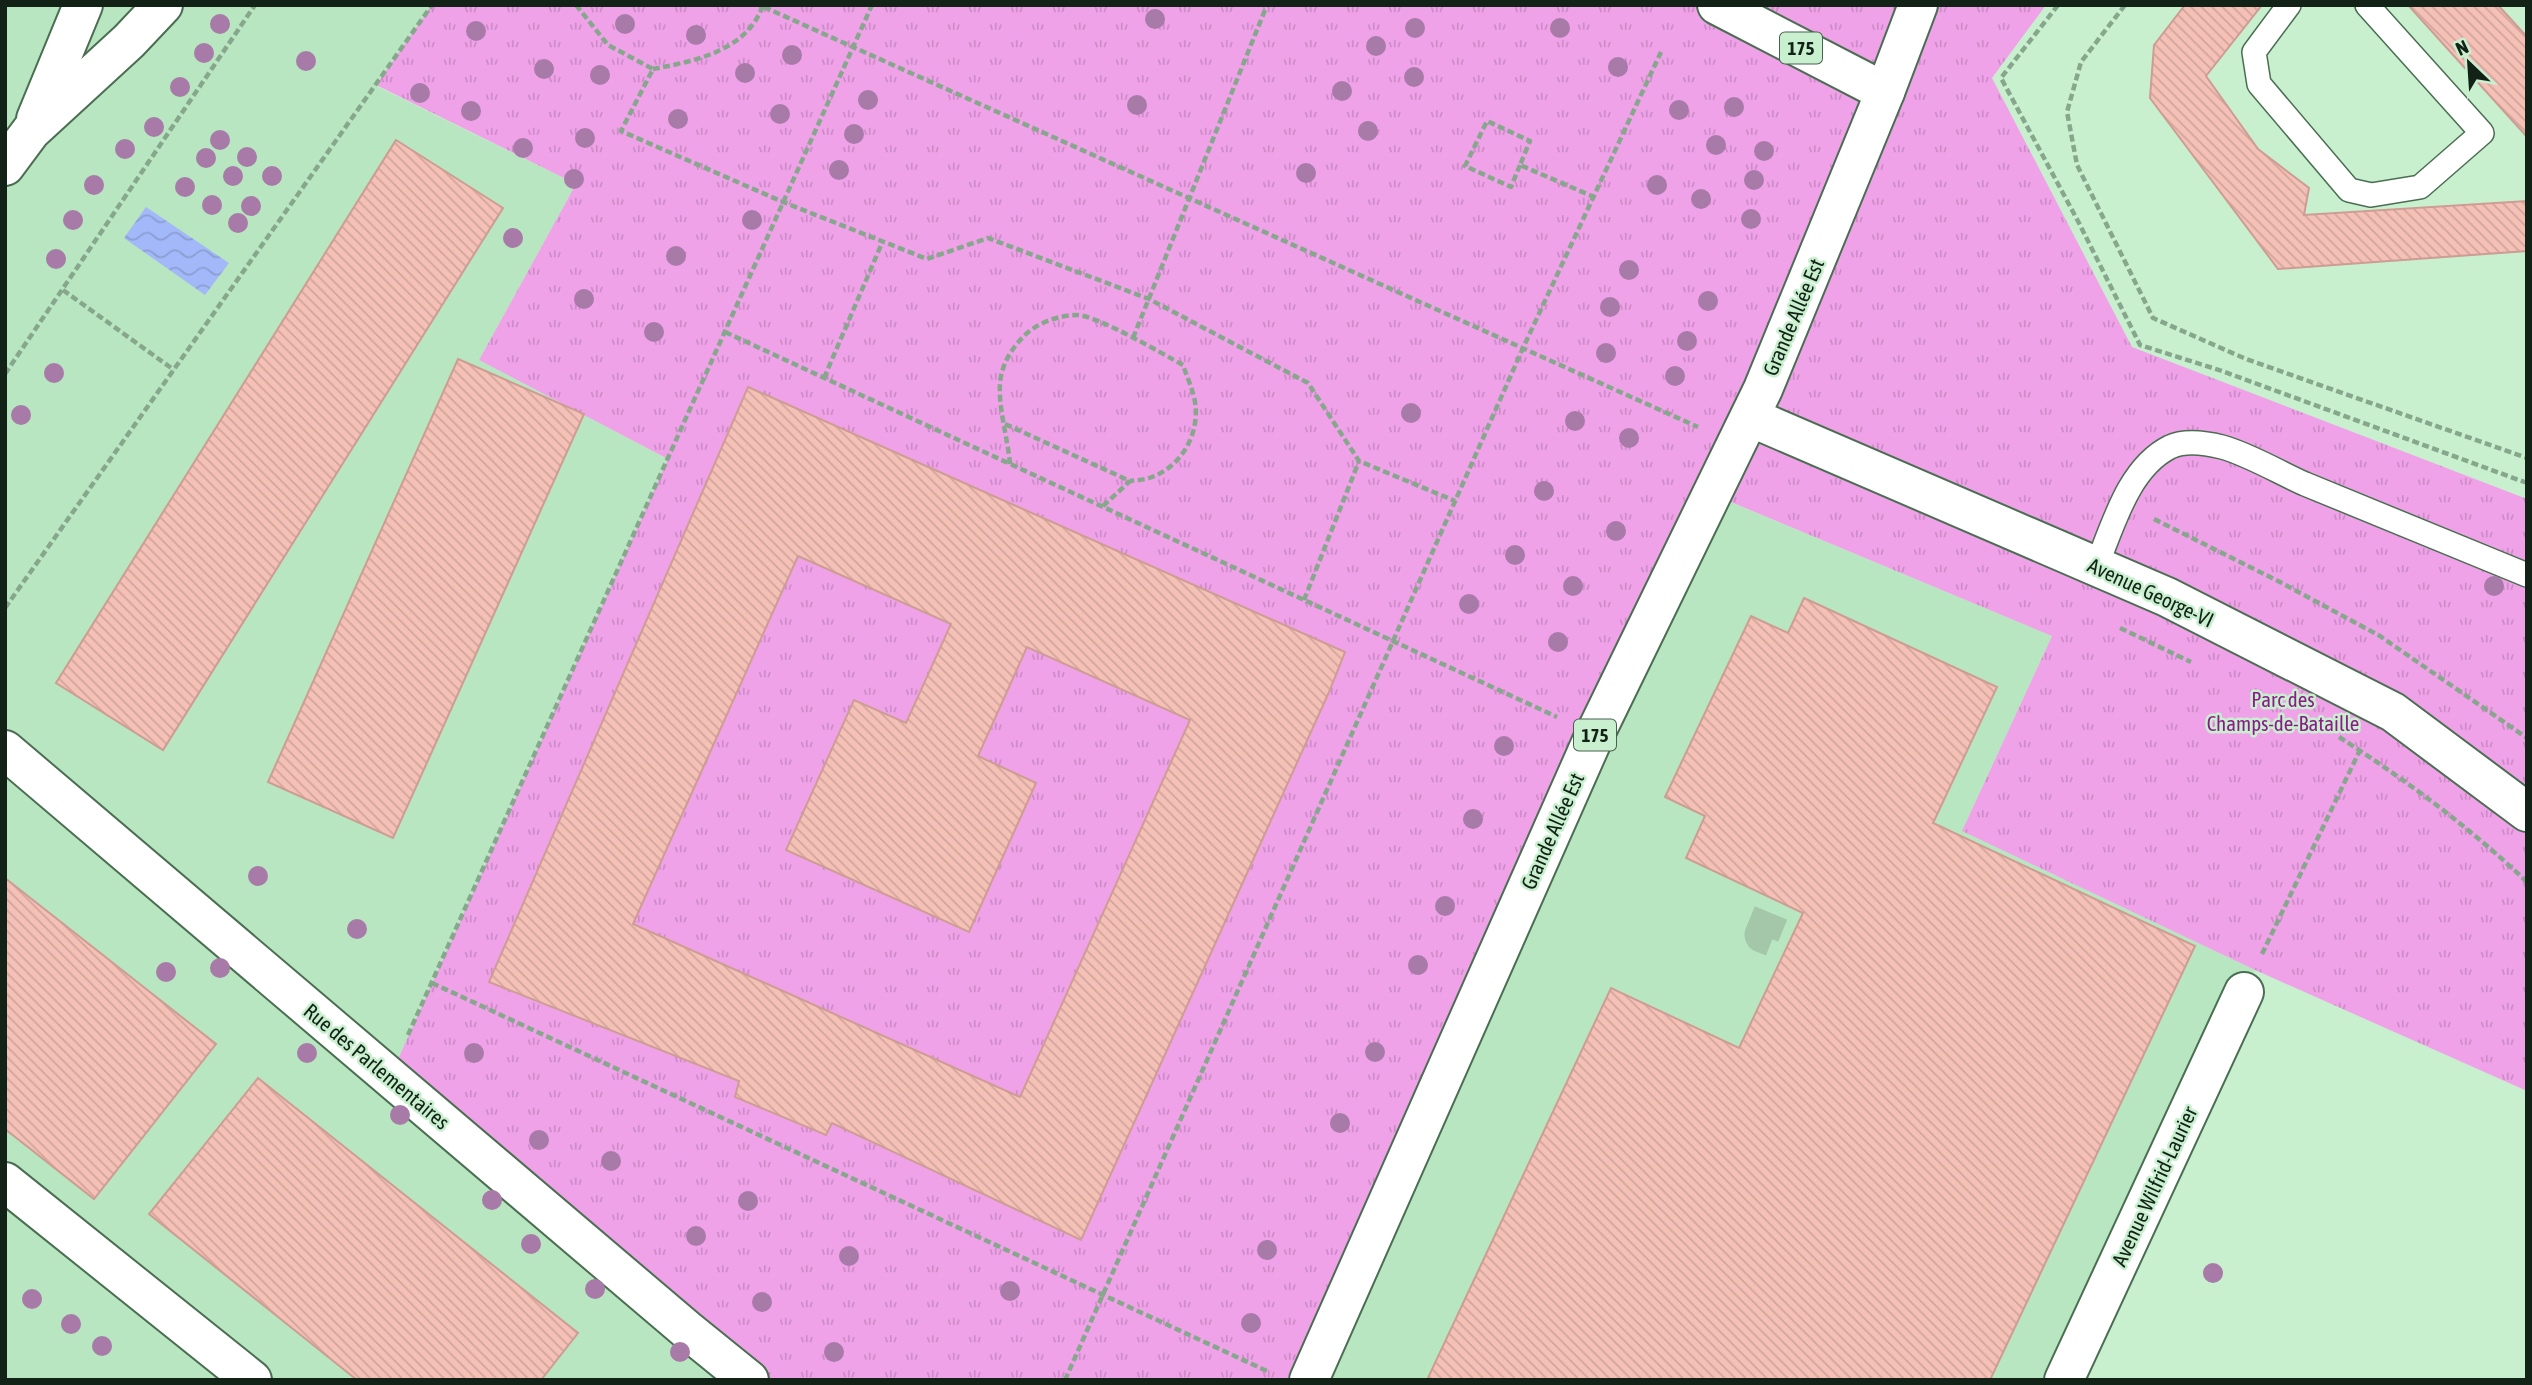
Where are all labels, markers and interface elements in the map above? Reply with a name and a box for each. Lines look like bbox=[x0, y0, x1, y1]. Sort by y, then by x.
north arrow bbox=[2434, 28, 2504, 98]
road number: 175 bbox=[1780, 32, 1822, 64]
text: N bbox=[2452, 35, 2472, 60]
street label: Grande Allée Est bbox=[1758, 255, 1828, 379]
street label: Avenue George-VI bbox=[2084, 552, 2218, 632]
park label: Parc des Champs-de-Bataille bbox=[2207, 687, 2359, 735]
road number: 175 bbox=[1574, 720, 1616, 750]
street label: Grande Allée Est bbox=[1516, 769, 1588, 893]
street label: Rue des Parlementaires bbox=[300, 998, 454, 1134]
street label: Avenue Wilfrid-Laurier bbox=[2106, 1102, 2202, 1270]

